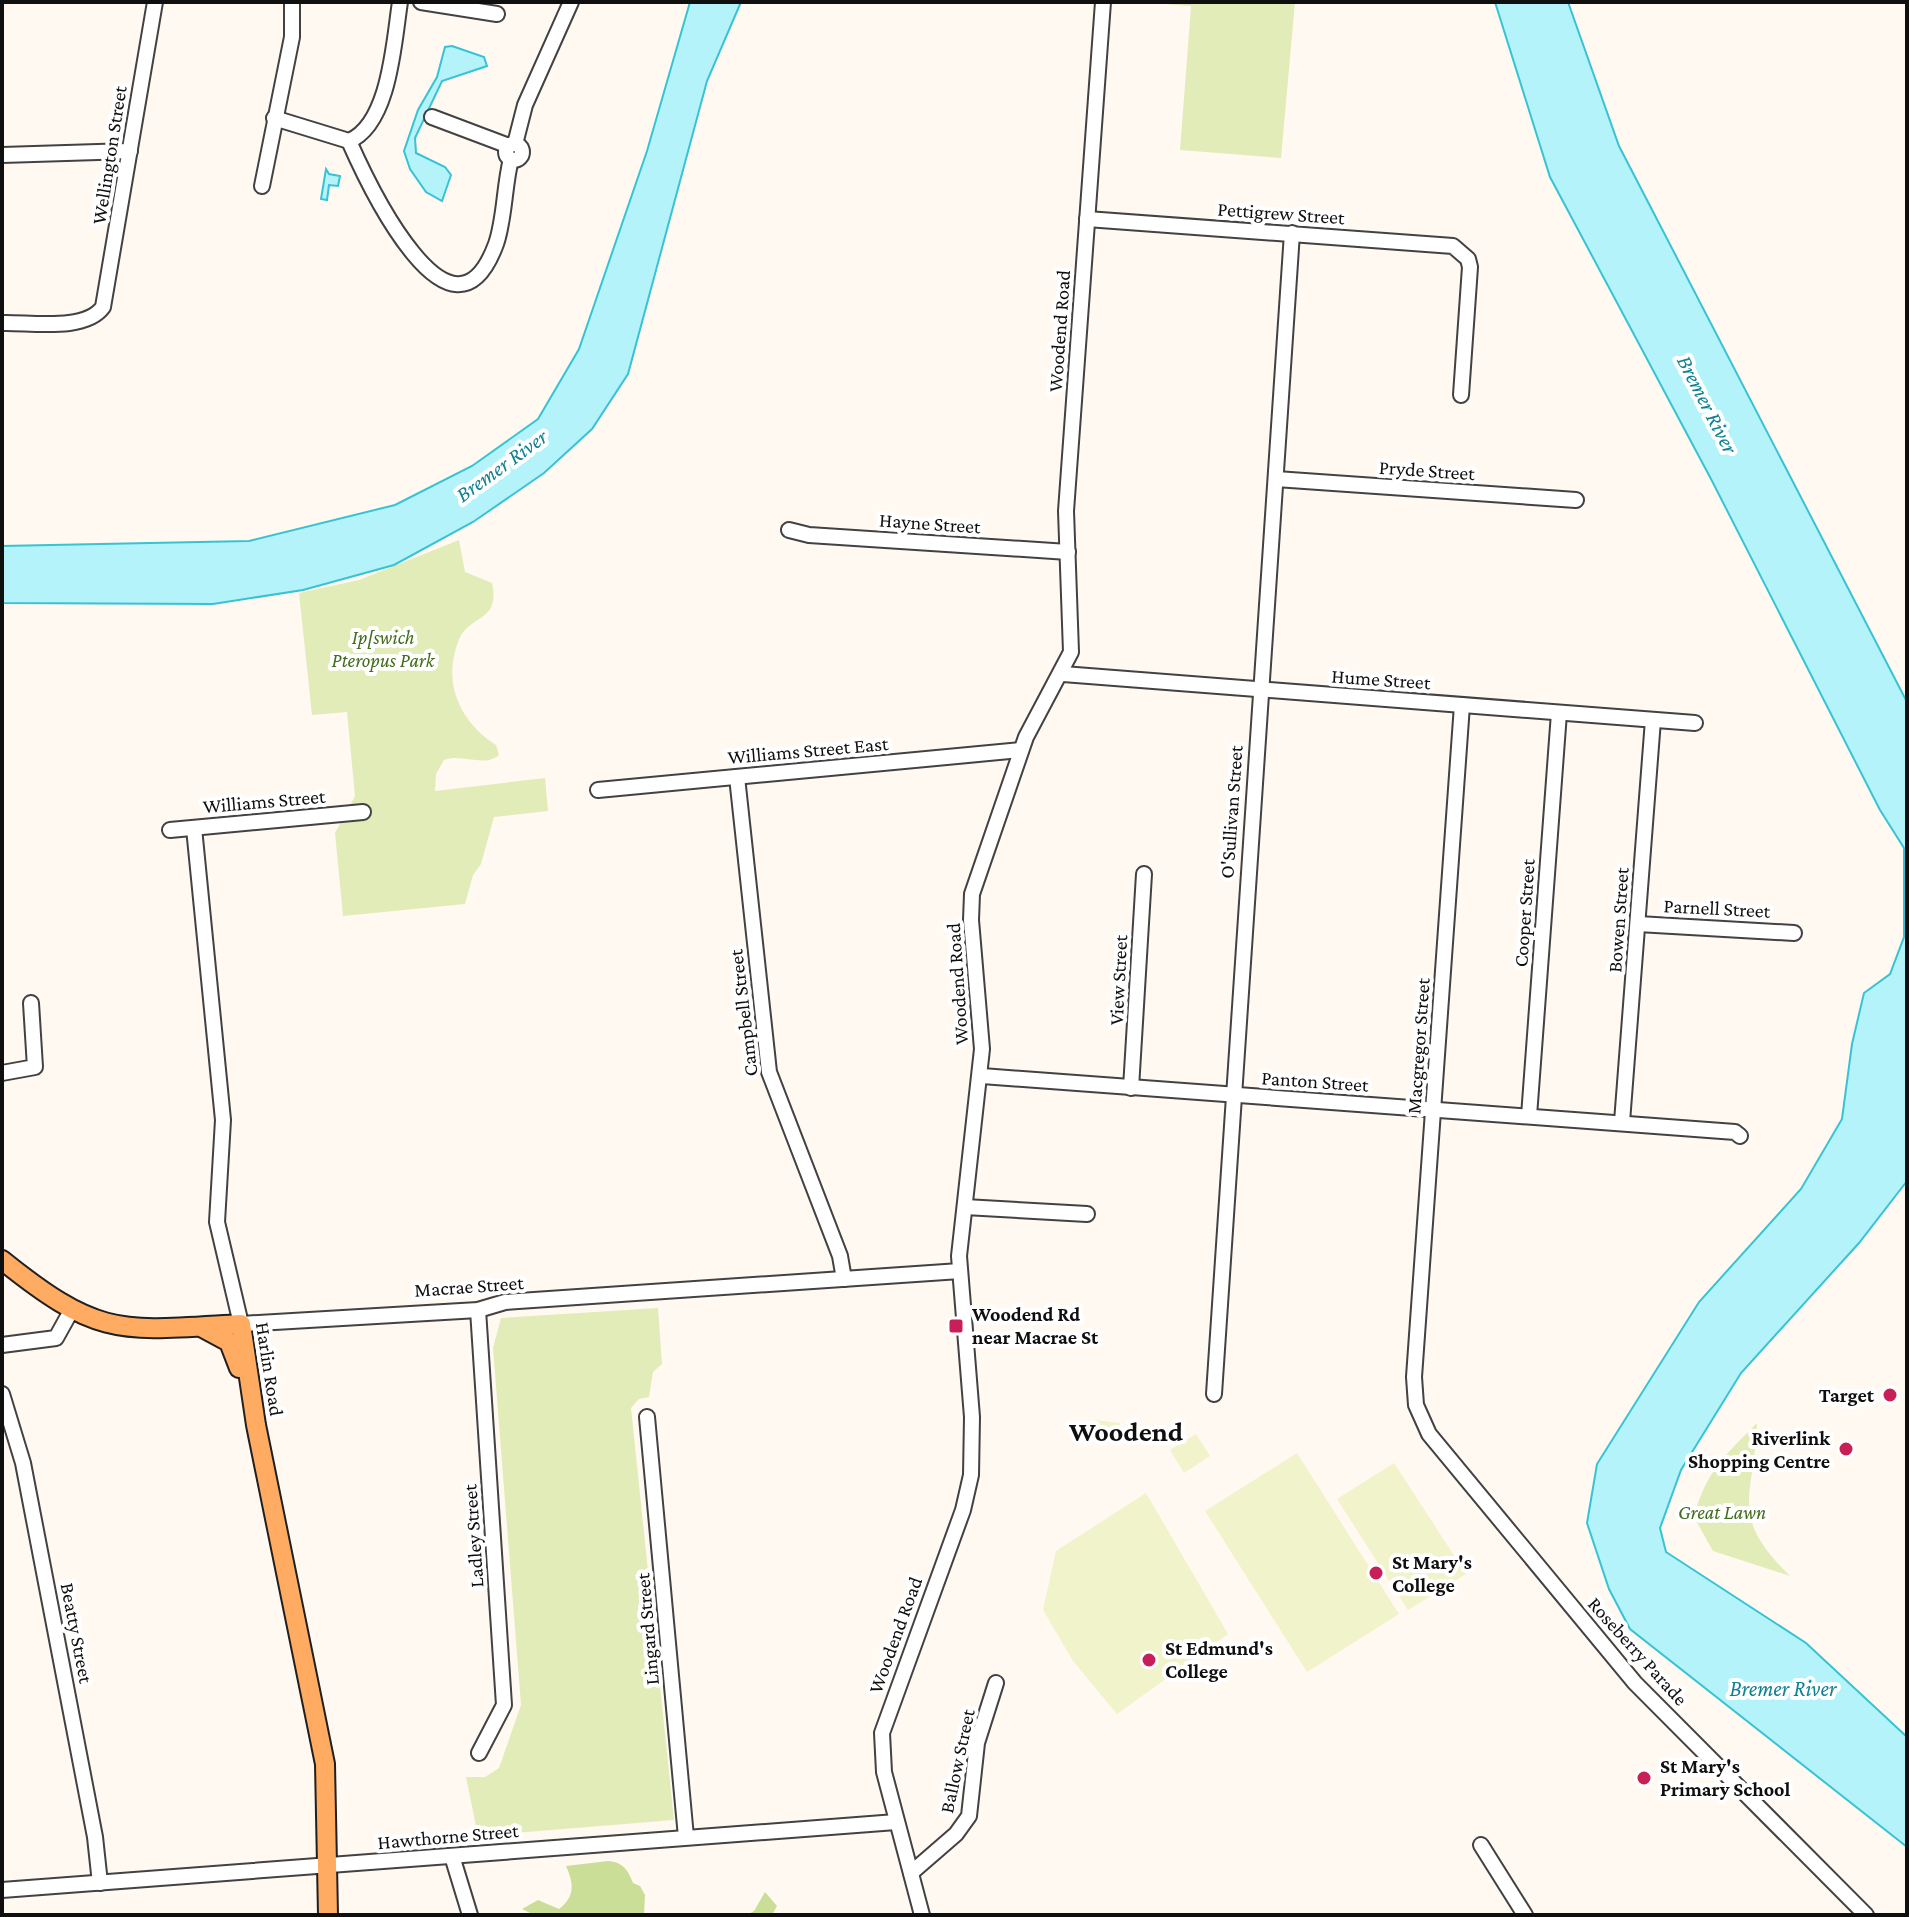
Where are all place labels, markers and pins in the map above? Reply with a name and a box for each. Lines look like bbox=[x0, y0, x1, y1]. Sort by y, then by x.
place label: Woodend Rd near Macrae St bbox=[971, 1303, 1099, 1348]
marker: Woodend Rd near Macrae St bbox=[947, 1317, 965, 1335]
place label: Target bbox=[1819, 1384, 1875, 1406]
marker: Target bbox=[1881, 1386, 1899, 1404]
place label: Riverlink Shopping Centre bbox=[1688, 1427, 1831, 1472]
marker: Riverlink Shopping Centre bbox=[1837, 1440, 1855, 1458]
place label: St Mary's College bbox=[1392, 1551, 1472, 1596]
marker: St Mary's College bbox=[1367, 1564, 1385, 1582]
place label: St Edmund's College bbox=[1165, 1637, 1273, 1682]
marker: St Edmund's College bbox=[1140, 1651, 1158, 1669]
place label: St Mary's Primary School bbox=[1660, 1755, 1790, 1800]
marker: St Mary's Primary School bbox=[1635, 1769, 1653, 1787]

